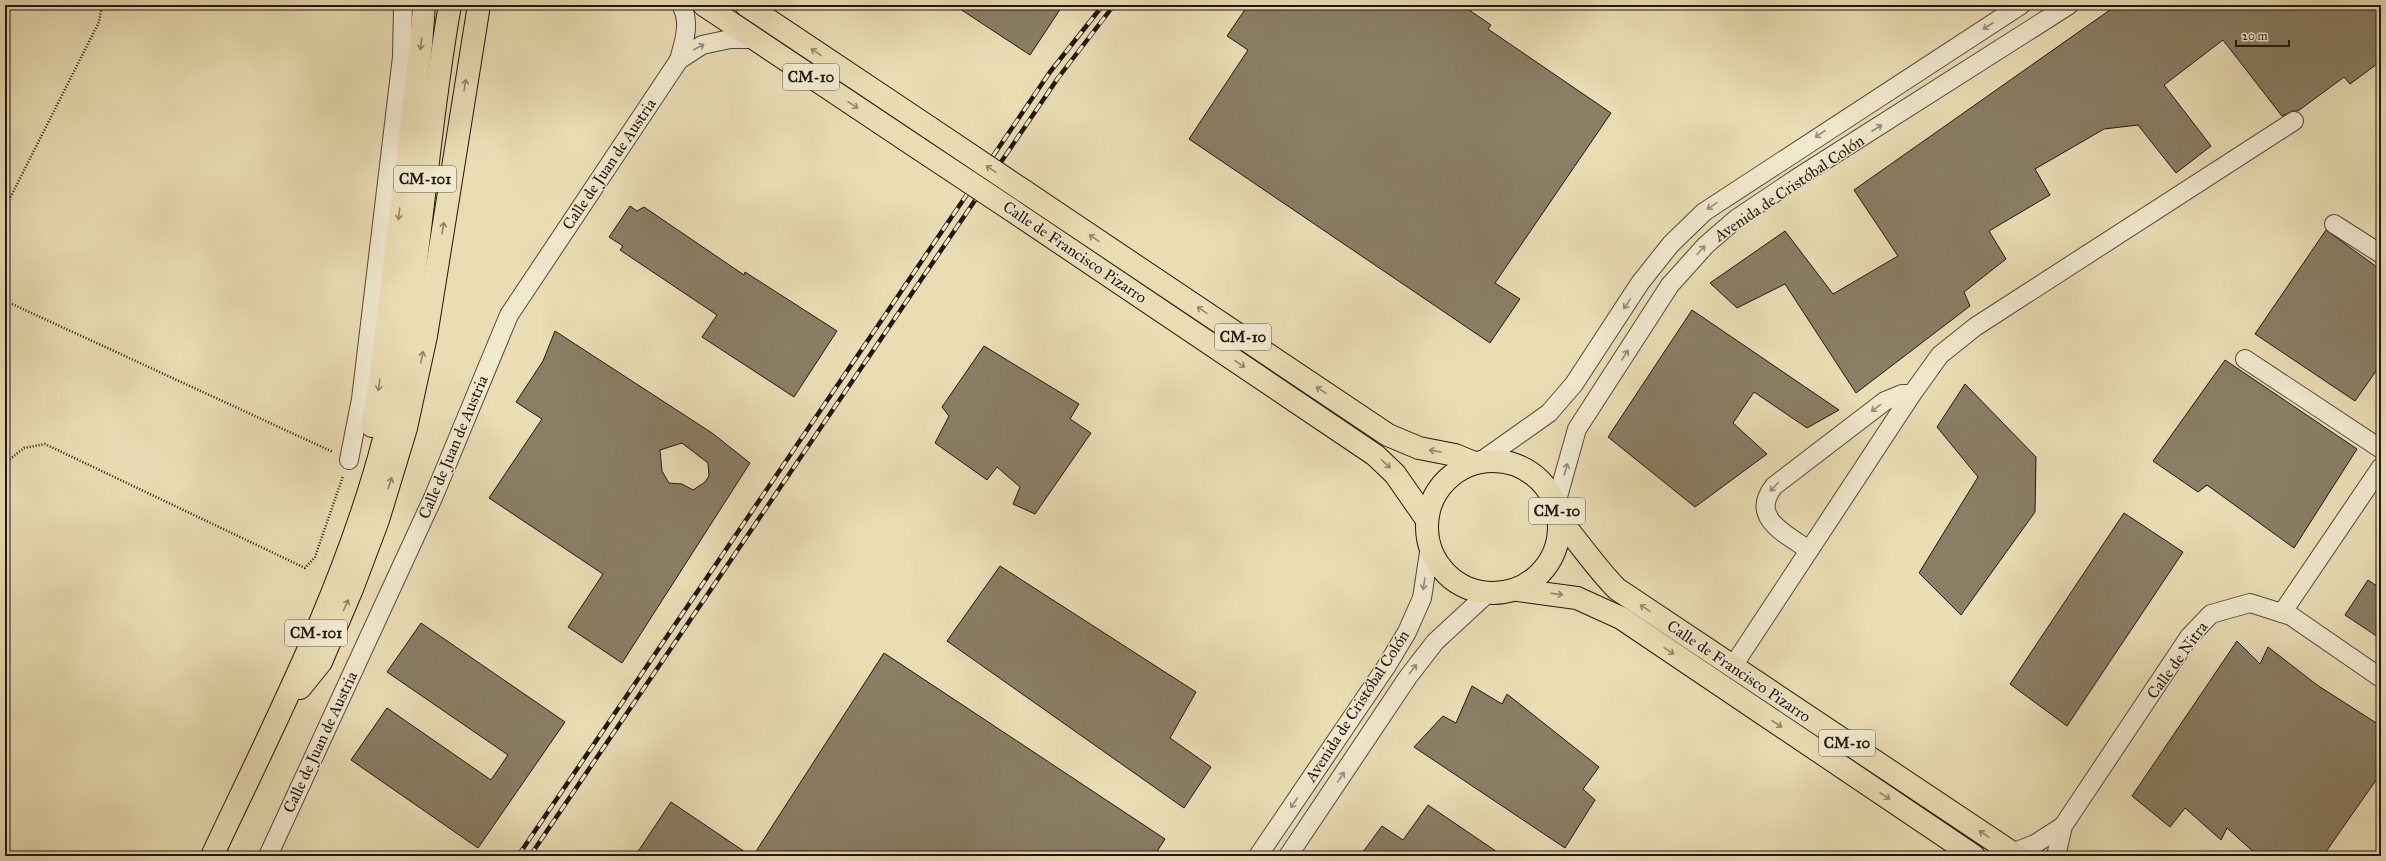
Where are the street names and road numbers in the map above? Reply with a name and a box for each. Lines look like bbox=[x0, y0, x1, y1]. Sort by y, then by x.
road number: CM-10 bbox=[783, 64, 839, 90]
street label: Calle de Juan de Austria bbox=[558, 95, 661, 234]
street label: Avenida de Cristóbal Colón bbox=[1709, 130, 1868, 246]
road number: CM-101 bbox=[394, 166, 456, 192]
street label: Calle de Francisco Pizarro bbox=[1000, 197, 1150, 307]
road number: CM-10 bbox=[1215, 324, 1271, 350]
street label: Calle de Juan de Austria bbox=[414, 372, 493, 522]
road number: CM-10 bbox=[1529, 498, 1585, 524]
street label: Calle de Francisco Pizarro bbox=[1664, 616, 1814, 726]
street label: Calle de Nitra bbox=[2143, 618, 2212, 702]
road number: CM-101 bbox=[285, 620, 347, 646]
street label: Avenida de Cristóbal Colón bbox=[1300, 626, 1413, 786]
street label: Calle de Juan de Austria bbox=[279, 668, 362, 816]
road number: CM-10 bbox=[1819, 730, 1875, 756]

